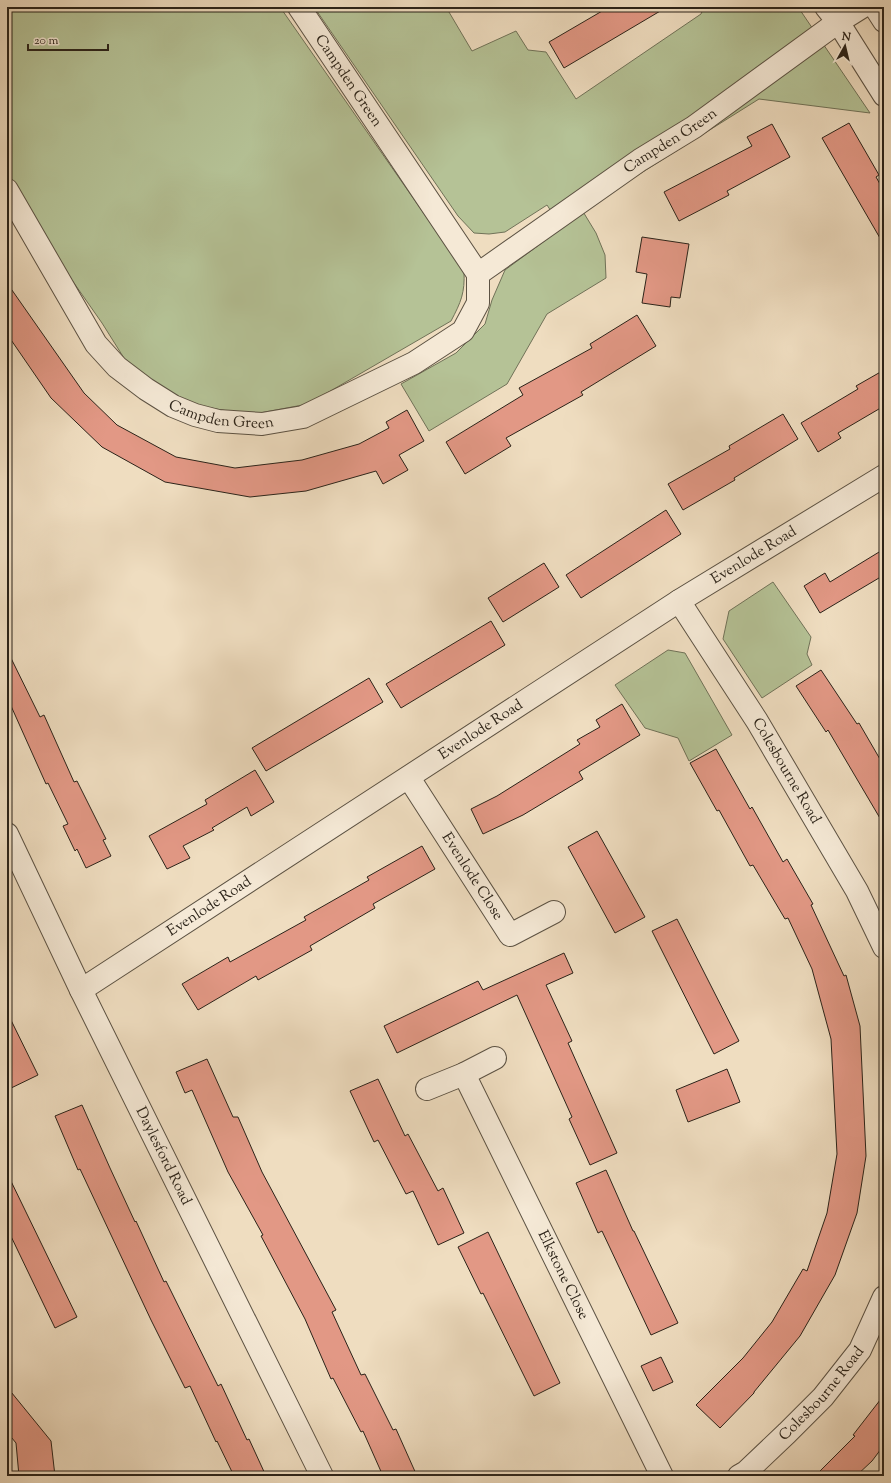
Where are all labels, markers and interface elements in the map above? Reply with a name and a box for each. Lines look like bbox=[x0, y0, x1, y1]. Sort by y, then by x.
scale bar bbox=[28, 26, 108, 52]
north arrow bbox=[825, 26, 865, 66]
text: N bbox=[840, 28, 852, 46]
street label: Campden Green bbox=[309, 31, 387, 132]
text: 20 m bbox=[34, 32, 59, 50]
street label: Campden Green bbox=[619, 103, 722, 179]
street label: Campden Green bbox=[165, 395, 276, 435]
street label: Evenlode Road bbox=[707, 521, 801, 590]
street label: Evenlode Road bbox=[434, 694, 528, 765]
street label: Colesbourne Road bbox=[747, 714, 826, 828]
street label: Evenlode Close bbox=[436, 828, 508, 924]
street label: Evenlode Road bbox=[163, 871, 256, 942]
street label: Daylesford Road bbox=[130, 1103, 197, 1209]
street label: Elkstone Close bbox=[532, 1227, 594, 1323]
street label: Colesbourne Road bbox=[774, 1342, 870, 1446]

